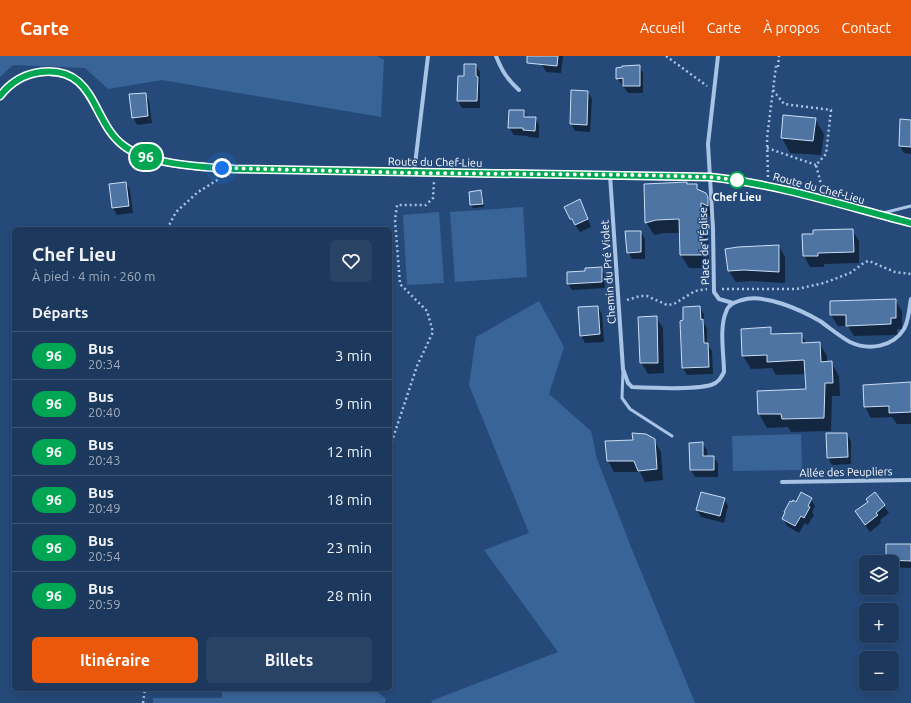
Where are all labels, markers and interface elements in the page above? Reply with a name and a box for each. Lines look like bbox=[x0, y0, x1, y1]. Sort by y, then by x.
text: Carte bbox=[20, 17, 69, 39]
text: Accueil bbox=[640, 20, 685, 36]
text: Carte bbox=[707, 20, 741, 36]
text: À propos bbox=[763, 20, 820, 36]
text: Contact bbox=[842, 20, 891, 36]
line badge: 96 bbox=[128, 144, 164, 170]
text: 96 bbox=[138, 149, 154, 165]
street label: Route du Chef-Lieu bbox=[388, 155, 482, 169]
your location bbox=[212, 158, 232, 178]
street label: Route du Chef-Lieu bbox=[772, 170, 866, 206]
marker: Chef Lieu bbox=[728, 171, 746, 189]
place label: Chef Lieu bbox=[713, 191, 761, 203]
street label: Place de l'Église bbox=[696, 207, 711, 285]
street label: Chemin du Pré Violet bbox=[598, 219, 618, 324]
button: heart bbox=[330, 240, 372, 282]
text: Chef Lieu bbox=[32, 243, 116, 265]
text: À pied · 4 min · 260 m bbox=[32, 269, 156, 283]
text: Départs bbox=[32, 304, 88, 321]
text: Bus bbox=[88, 340, 114, 357]
text: 3 min bbox=[335, 347, 372, 364]
text: 96 bbox=[46, 348, 62, 364]
text: 20:34 bbox=[88, 357, 121, 371]
text: Bus bbox=[88, 388, 114, 405]
text: 9 min bbox=[335, 395, 372, 412]
text: 96 bbox=[46, 396, 62, 412]
text: 20:40 bbox=[88, 405, 121, 419]
text: Bus bbox=[88, 436, 114, 453]
text: 12 min bbox=[326, 443, 372, 460]
text: 96 bbox=[46, 444, 62, 460]
text: 20:43 bbox=[88, 453, 121, 467]
street label: Allée des Peupliers bbox=[799, 465, 893, 479]
text: Bus bbox=[88, 484, 114, 501]
text: 18 min bbox=[326, 491, 372, 508]
text: 96 bbox=[46, 492, 62, 508]
text: 20:49 bbox=[88, 501, 121, 515]
text: Bus bbox=[88, 532, 114, 549]
text: 23 min bbox=[326, 539, 372, 556]
text: 96 bbox=[46, 540, 62, 556]
text: 20:54 bbox=[88, 549, 121, 563]
map controls bbox=[859, 555, 899, 691]
button: layers bbox=[859, 555, 899, 595]
text: Bus bbox=[88, 580, 114, 597]
text: 28 min bbox=[326, 587, 372, 604]
text: 96 bbox=[46, 588, 62, 604]
text: 20:59 bbox=[88, 597, 121, 611]
button: + bbox=[859, 603, 899, 643]
button: Itinéraire bbox=[32, 637, 198, 683]
button: Billets bbox=[206, 637, 372, 683]
button: − bbox=[859, 651, 899, 691]

